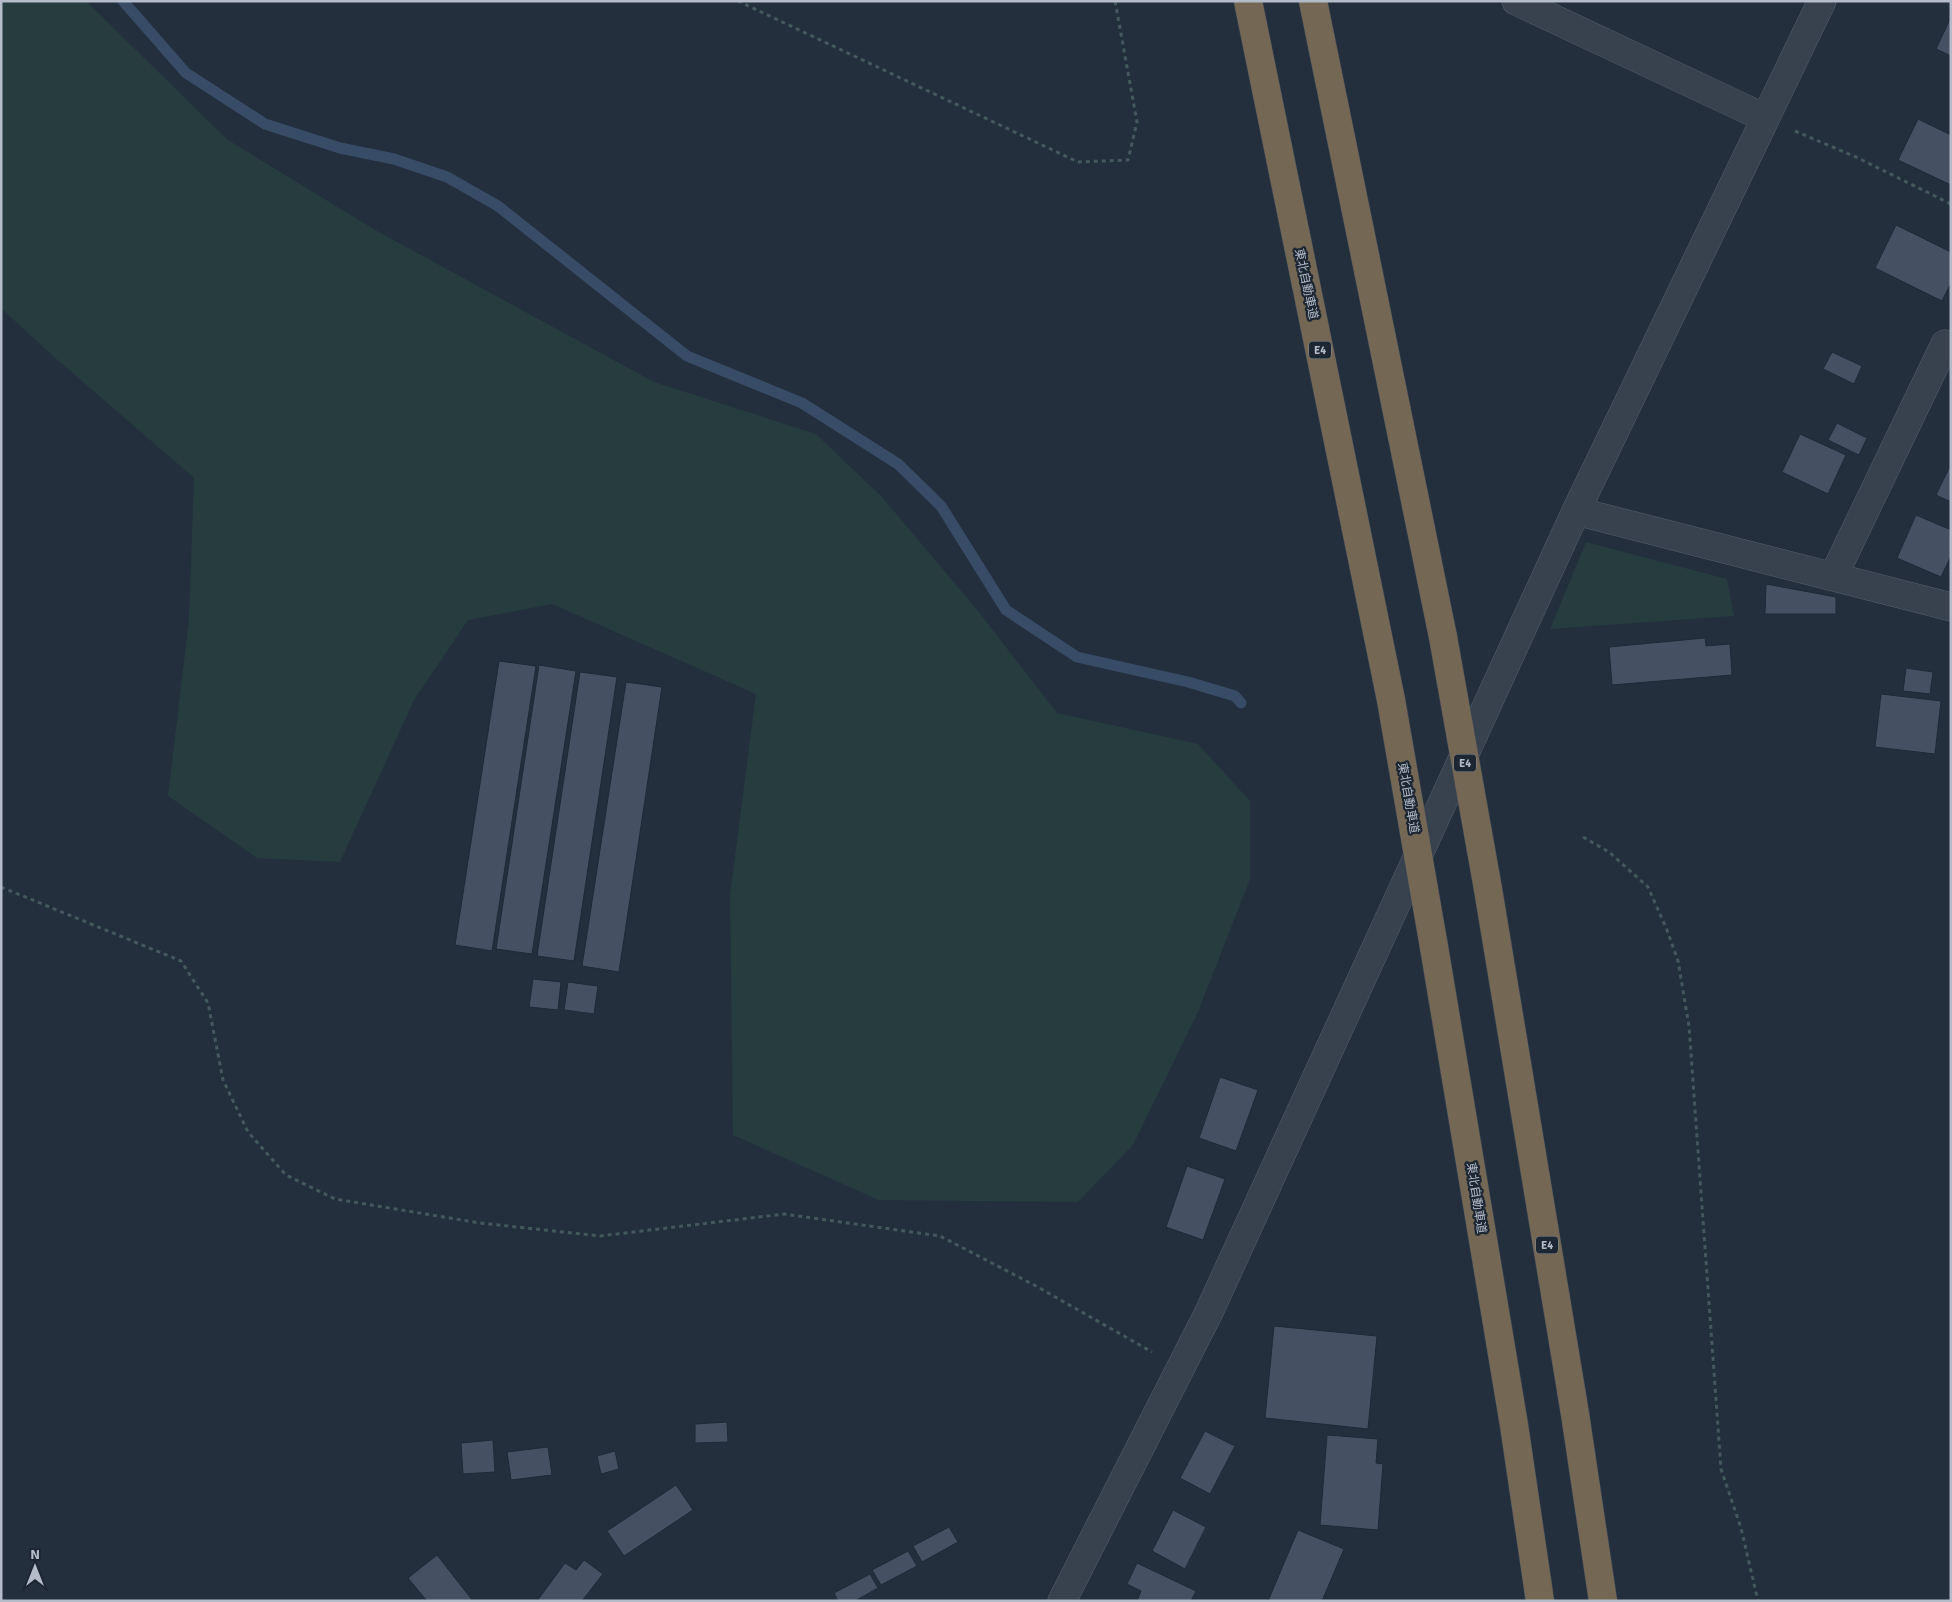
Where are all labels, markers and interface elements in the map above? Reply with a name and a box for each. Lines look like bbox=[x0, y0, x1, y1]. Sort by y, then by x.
street label: 東北自動車道 bbox=[1291, 247, 1321, 321]
road number: E4 bbox=[1309, 342, 1331, 358]
road number: E4 bbox=[1454, 754, 1476, 771]
street label: 東北自動車道 bbox=[1394, 761, 1422, 835]
street label: 東北自動車道 bbox=[1463, 1161, 1489, 1235]
road number: E4 bbox=[1536, 1236, 1558, 1254]
north arrow bbox=[10, 1542, 60, 1592]
text: N bbox=[30, 1546, 40, 1563]

